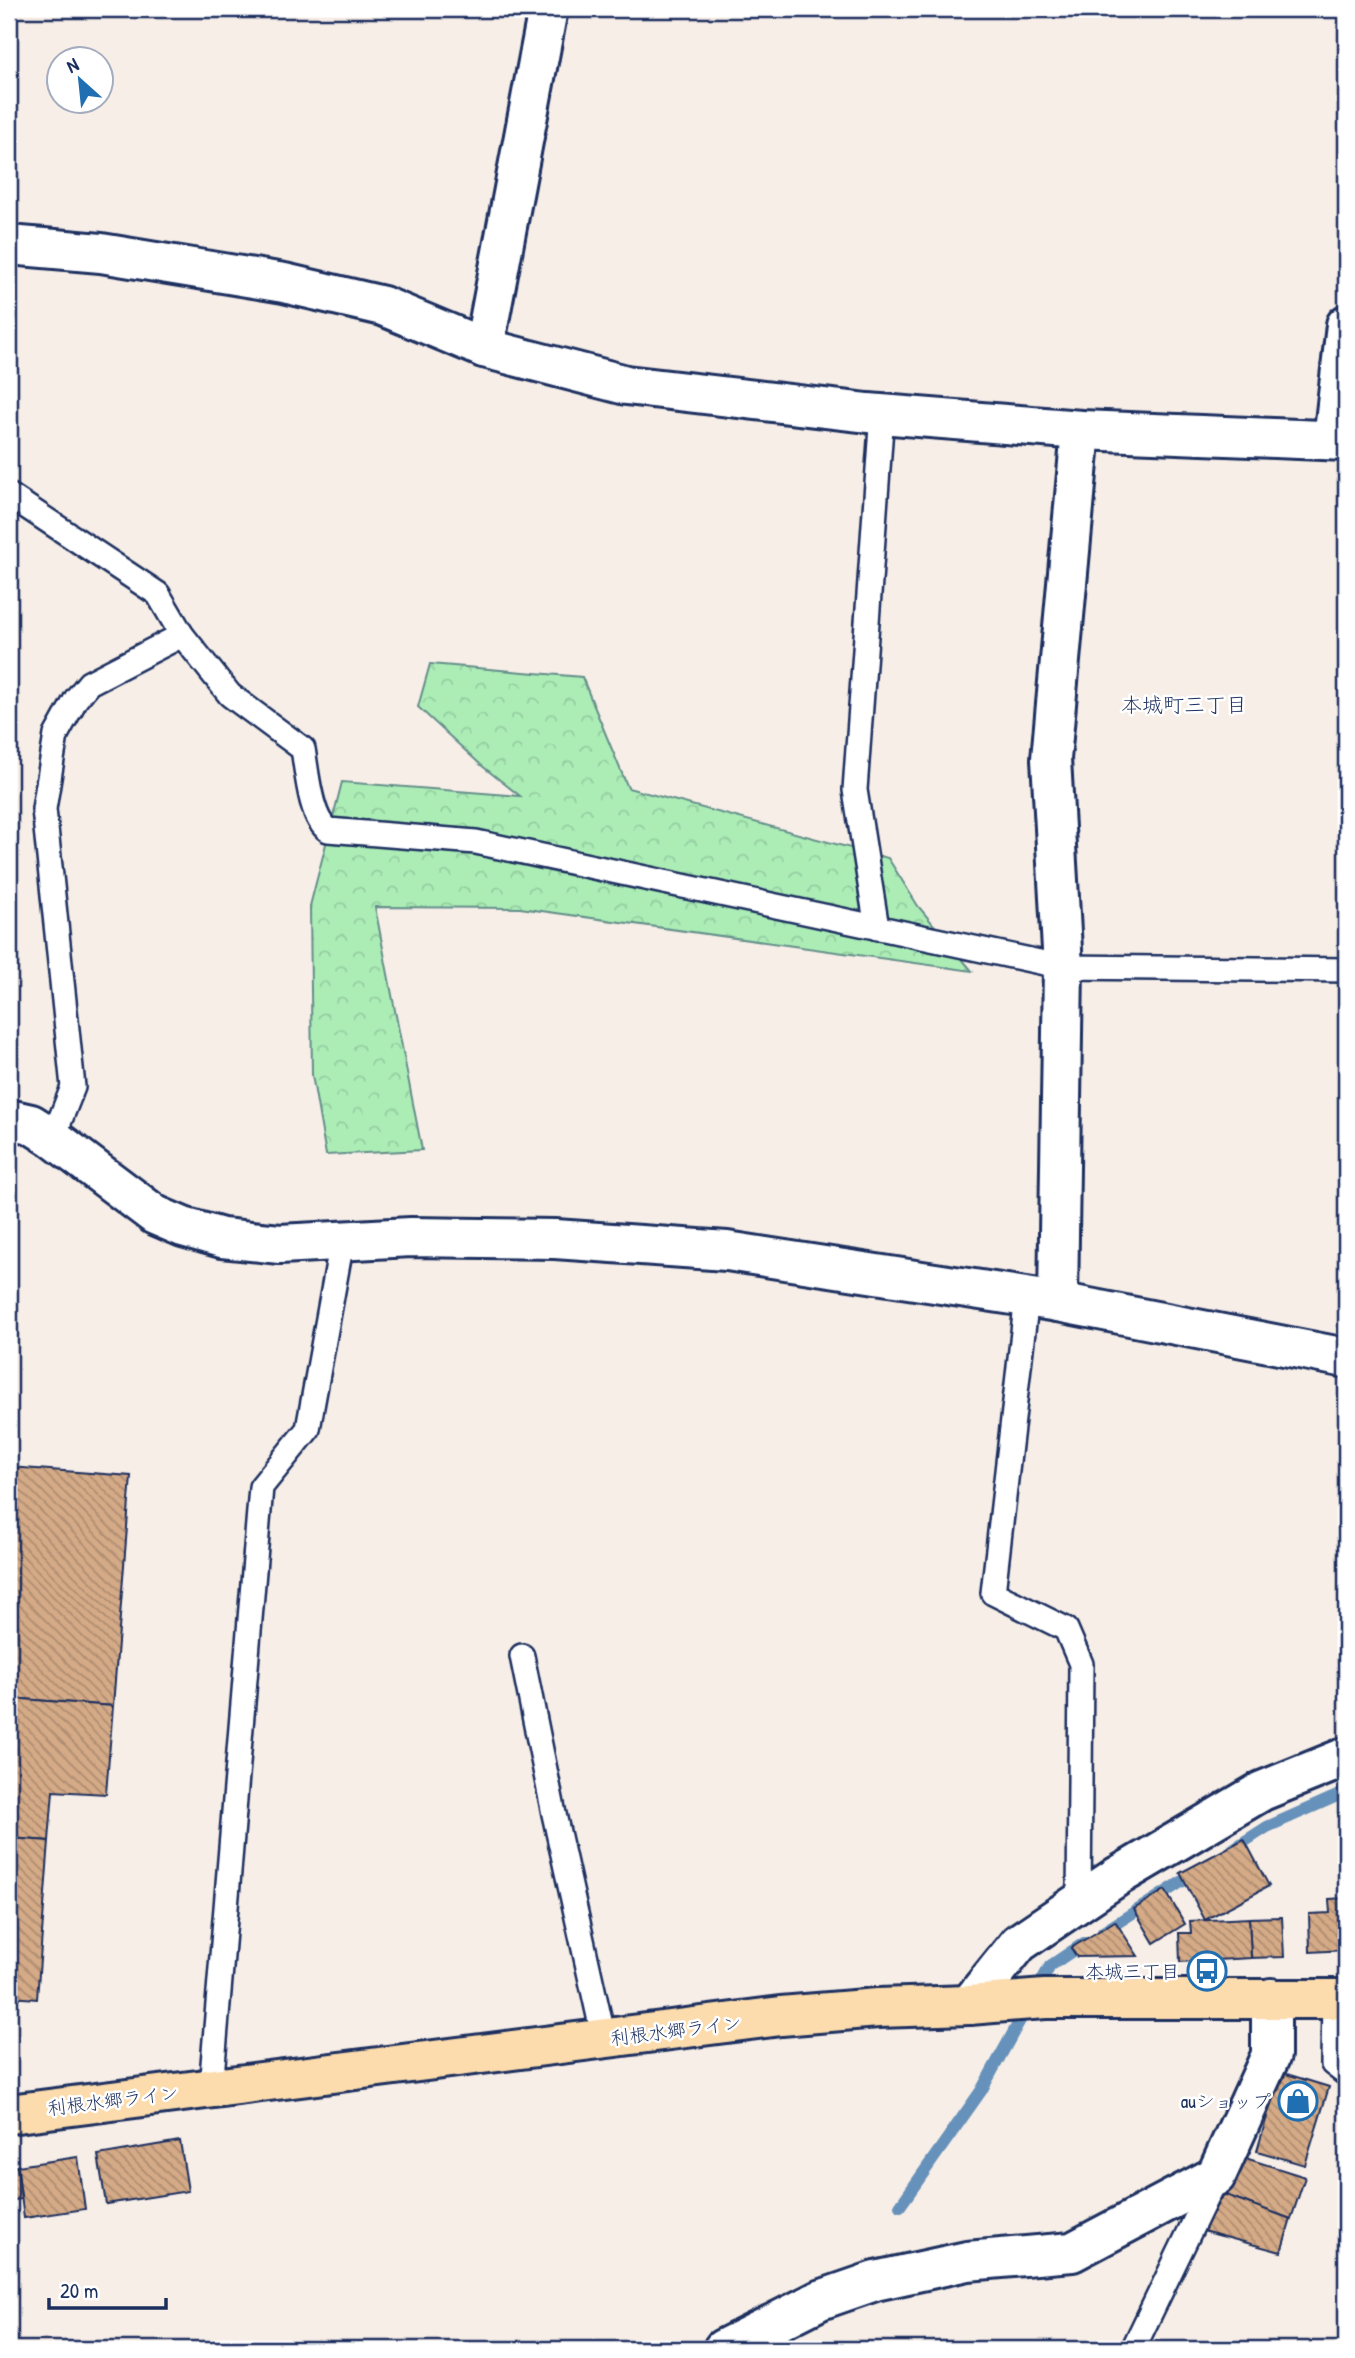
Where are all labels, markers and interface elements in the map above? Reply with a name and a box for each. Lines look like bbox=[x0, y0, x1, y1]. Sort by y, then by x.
north arrow bbox=[46, 46, 116, 116]
text: N bbox=[62, 51, 83, 79]
district label: 本城町三丁目 bbox=[1121, 690, 1247, 719]
bus stop icon: 本城三丁目 bbox=[1186, 1950, 1228, 1992]
place label: 本城三丁目 bbox=[1085, 1958, 1180, 1984]
street label: 利根水郷ライン bbox=[609, 2009, 743, 2051]
street label: 利根水郷ライン bbox=[46, 2079, 180, 2121]
shop icon: auショップ bbox=[1277, 2080, 1319, 2122]
place label: auショップ bbox=[1181, 2088, 1271, 2114]
scale bar bbox=[49, 2267, 166, 2311]
text: 20 m bbox=[60, 2276, 98, 2305]

